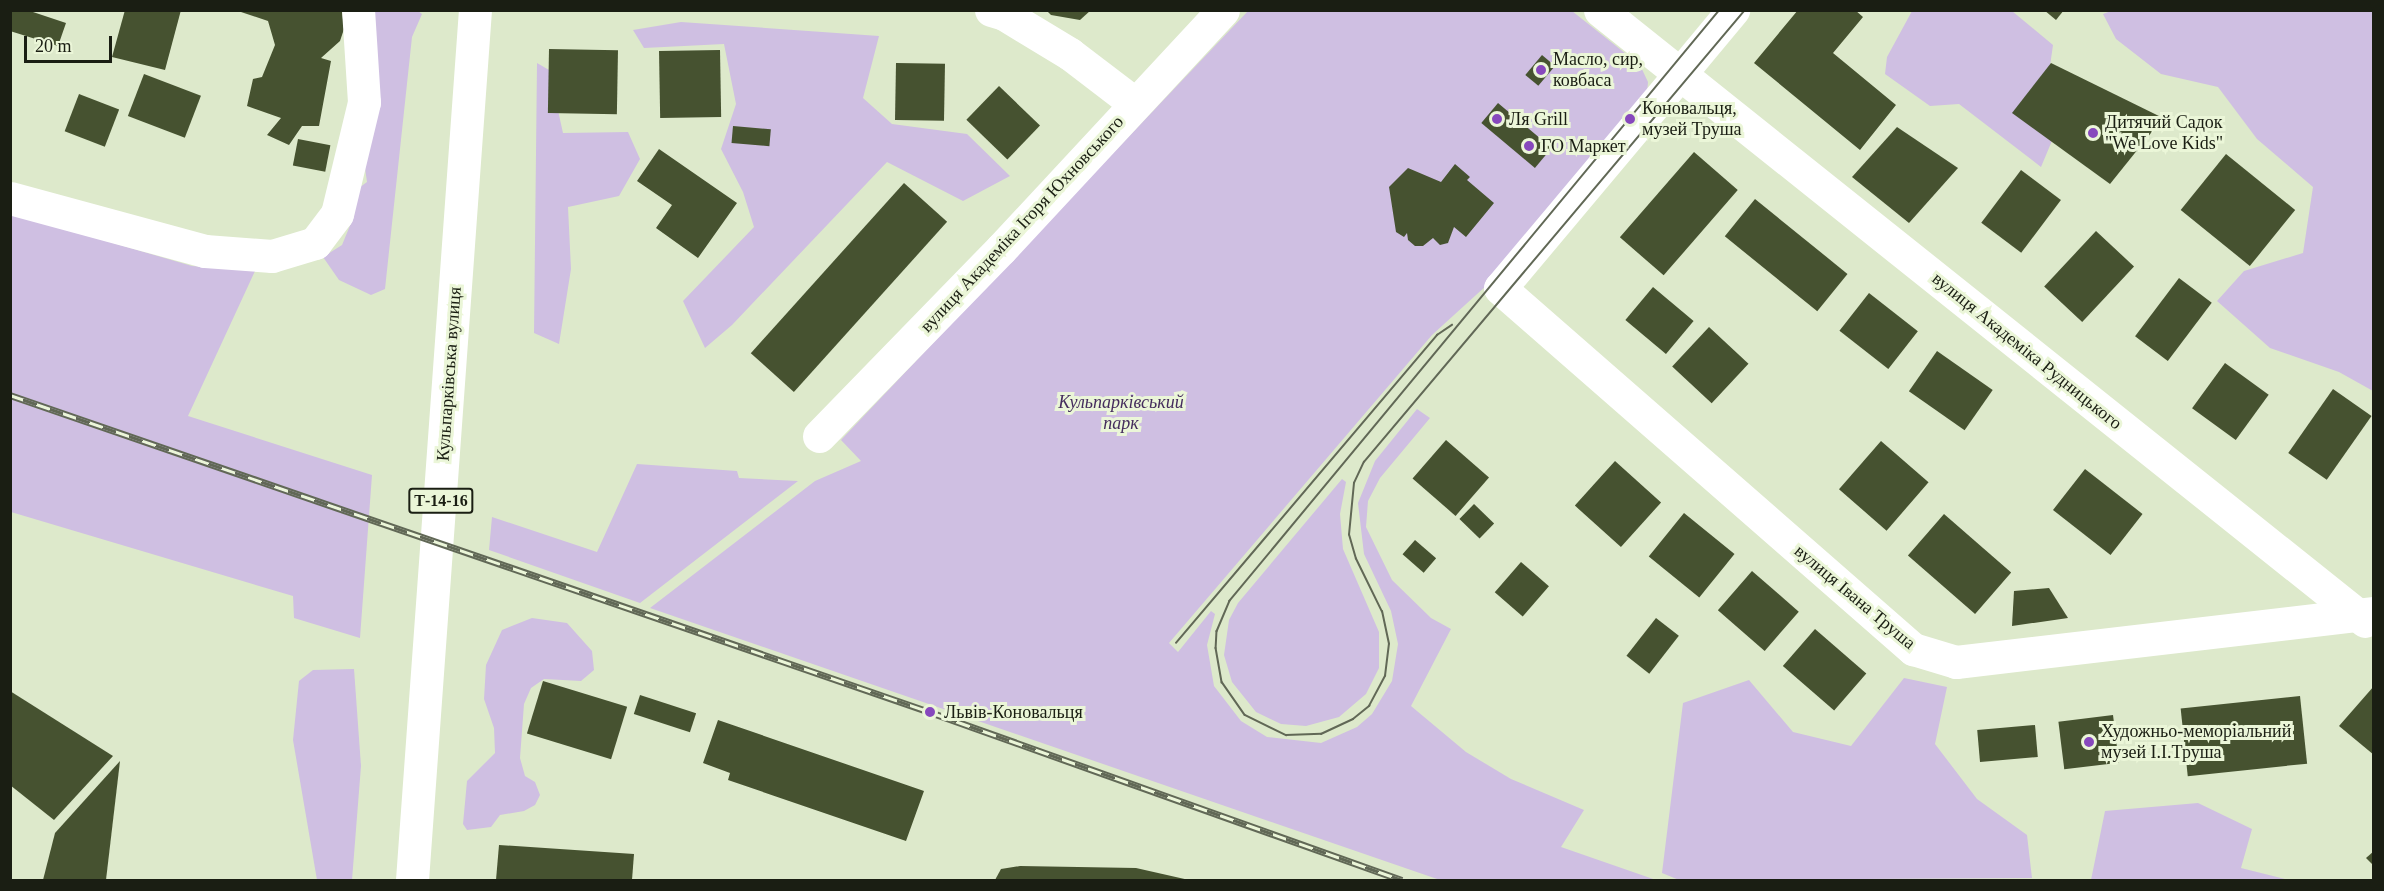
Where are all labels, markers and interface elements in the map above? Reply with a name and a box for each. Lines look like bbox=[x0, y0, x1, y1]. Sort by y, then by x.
scale bar bbox=[27, 24, 116, 62]
text: 20 m bbox=[35, 36, 72, 56]
place label: Масло, сир, ковбаса bbox=[1553, 49, 1643, 92]
marker: Масло, сир, ковбаса bbox=[1534, 63, 1548, 77]
place label: Коновальця, музей Труша bbox=[1642, 98, 1742, 140]
place label: Ля Grill bbox=[1509, 108, 1568, 130]
street label: вулиця Академіка Ігоря Юхновського bbox=[916, 111, 1128, 337]
marker: Ля Grill bbox=[1490, 112, 1504, 126]
marker: Коновальця, музей Труша bbox=[1623, 112, 1637, 126]
place label: Дитячий Садок "We Love Kids" bbox=[2105, 112, 2223, 154]
marker: Дитячий Садок "We Love Kids" bbox=[2086, 126, 2100, 140]
place label: ГО Маркет bbox=[1541, 135, 1626, 157]
marker: ГО Маркет bbox=[1522, 139, 1536, 153]
street label: вулиця Академіка Рудницького bbox=[1928, 268, 2126, 434]
street label: Кульпарківська вулиця bbox=[432, 286, 466, 462]
park label: Кульпарківський парк bbox=[1058, 392, 1184, 434]
road number: Т-14-16 bbox=[408, 488, 474, 514]
street label: вулиця Івана Труша bbox=[1790, 540, 1920, 654]
place label: Львів-Коновальця bbox=[944, 701, 1083, 723]
marker: Львів-Коновальця bbox=[921, 703, 939, 721]
place label: Художньо-меморіальний музей І.І.Труша bbox=[2101, 721, 2291, 764]
marker: Художньо-меморіальний музей І.І.Труша bbox=[2082, 735, 2096, 749]

